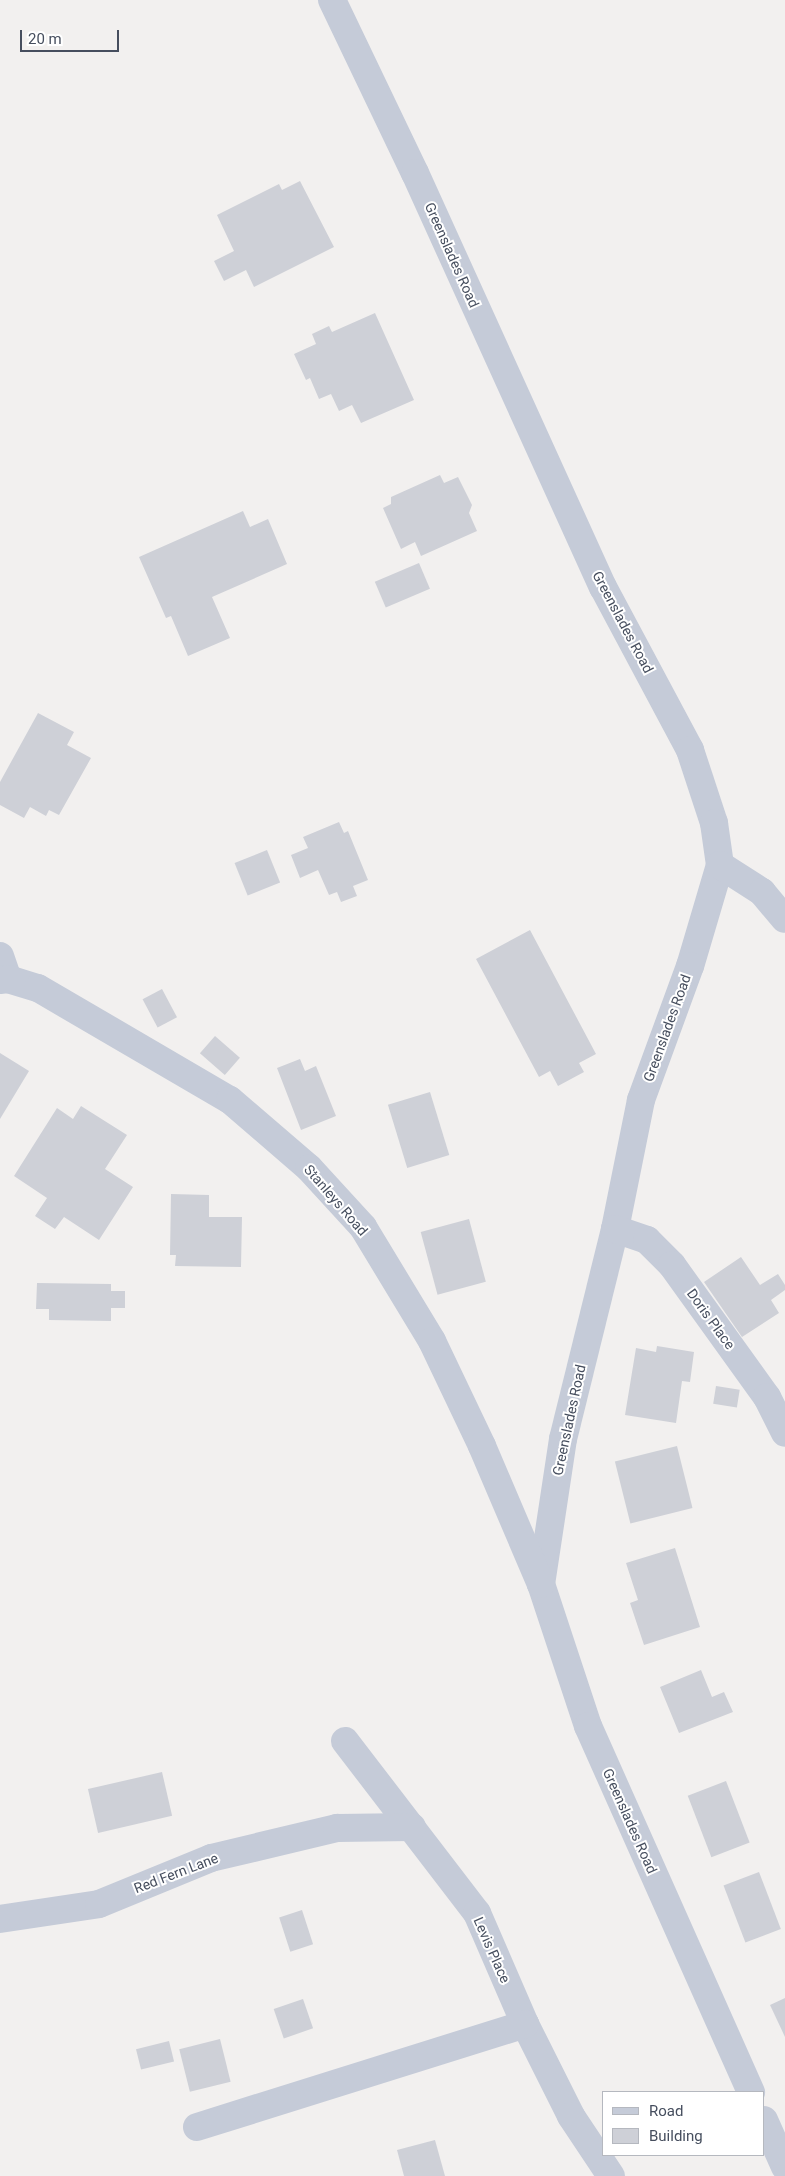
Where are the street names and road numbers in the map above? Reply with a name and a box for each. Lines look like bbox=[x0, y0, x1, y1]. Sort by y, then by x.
street label: Greenslades Road bbox=[421, 200, 483, 310]
street label: Greenslades Road bbox=[589, 568, 657, 676]
street label: Greenslades Road bbox=[640, 972, 694, 1084]
street label: Stanleys Road bbox=[301, 1161, 371, 1239]
street label: Doris Place bbox=[683, 1285, 739, 1353]
street label: Greenslades Road bbox=[549, 1363, 589, 1477]
street label: Greenslades Road bbox=[599, 1766, 661, 1876]
street label: Red Fern Lane bbox=[132, 1849, 220, 1897]
street label: Levis Place bbox=[470, 1914, 514, 1986]

